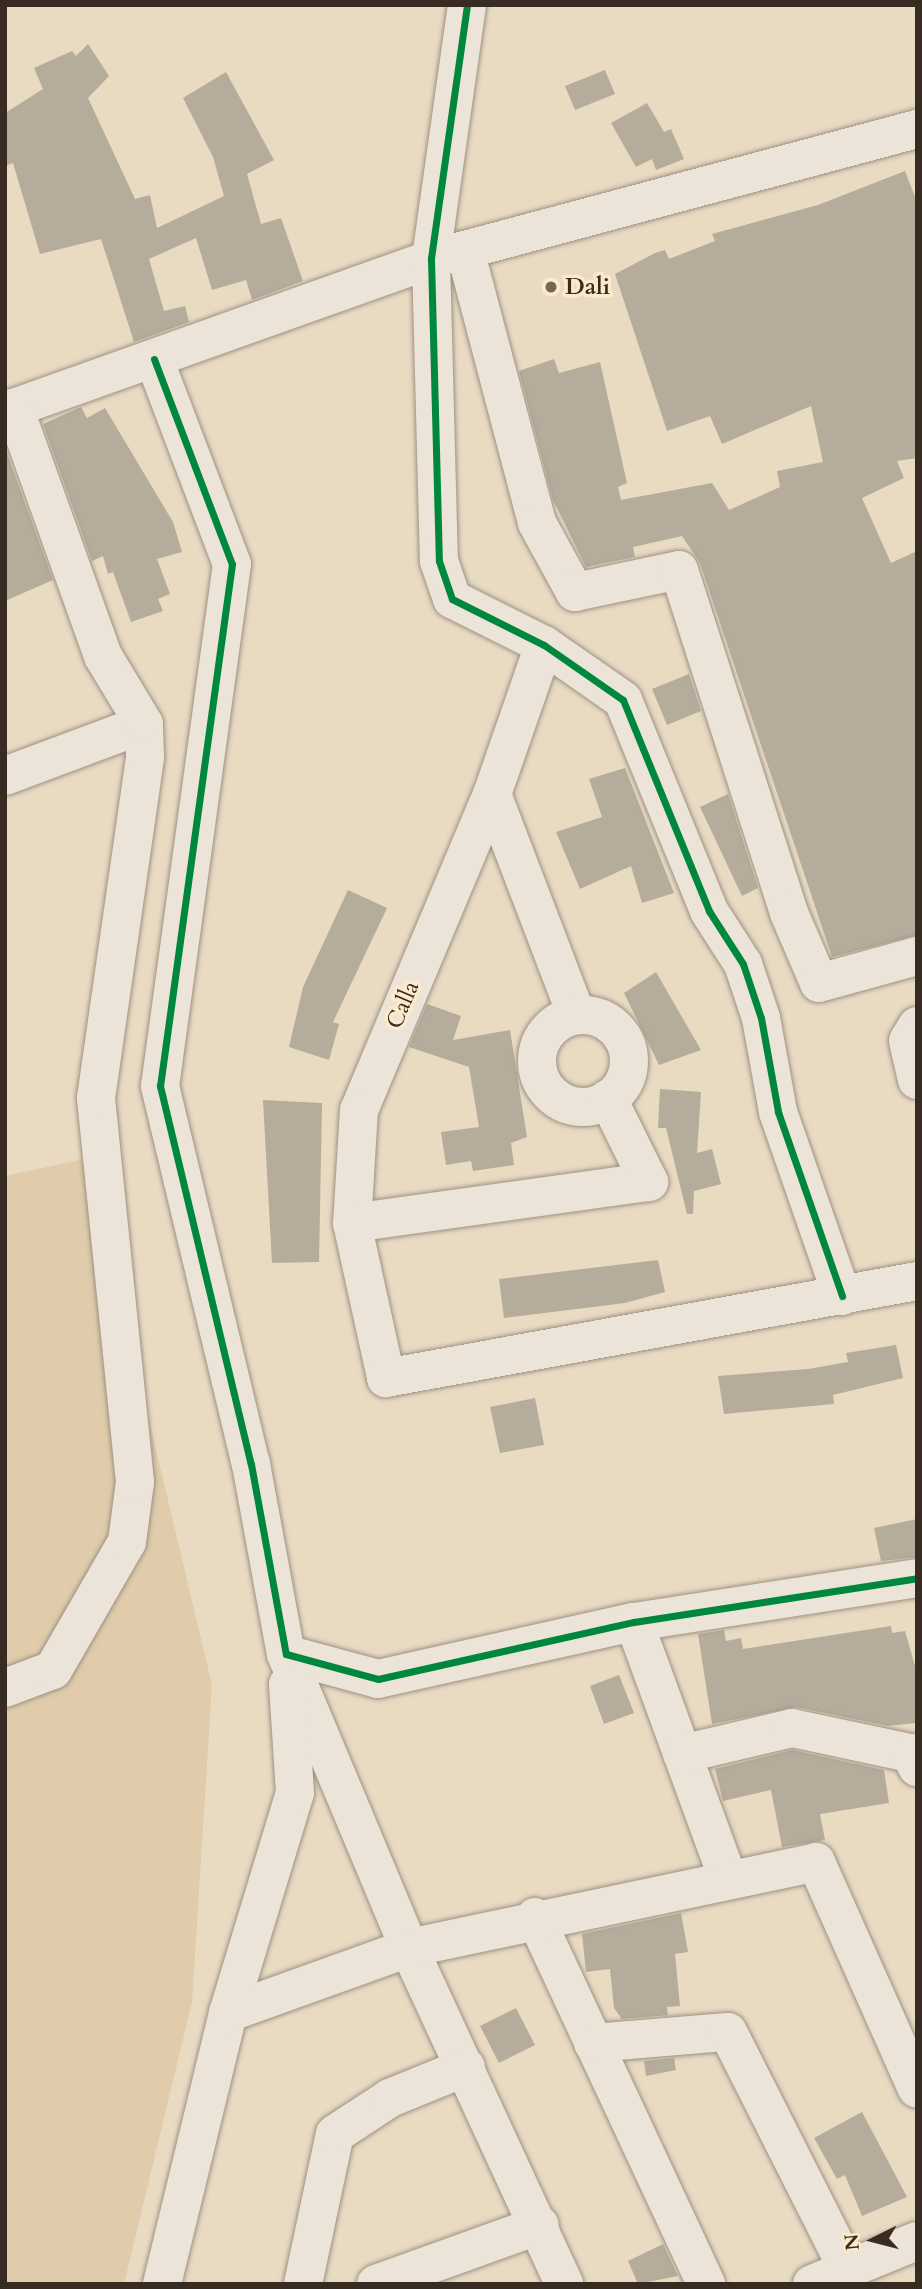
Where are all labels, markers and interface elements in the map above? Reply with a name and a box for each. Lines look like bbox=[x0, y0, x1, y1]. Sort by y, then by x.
place label: Dali bbox=[565, 273, 610, 301]
marker: Dali bbox=[543, 279, 559, 295]
street label: Calla bbox=[381, 977, 425, 1033]
north arrow bbox=[838, 2205, 908, 2275]
text: N bbox=[838, 2233, 866, 2252]

